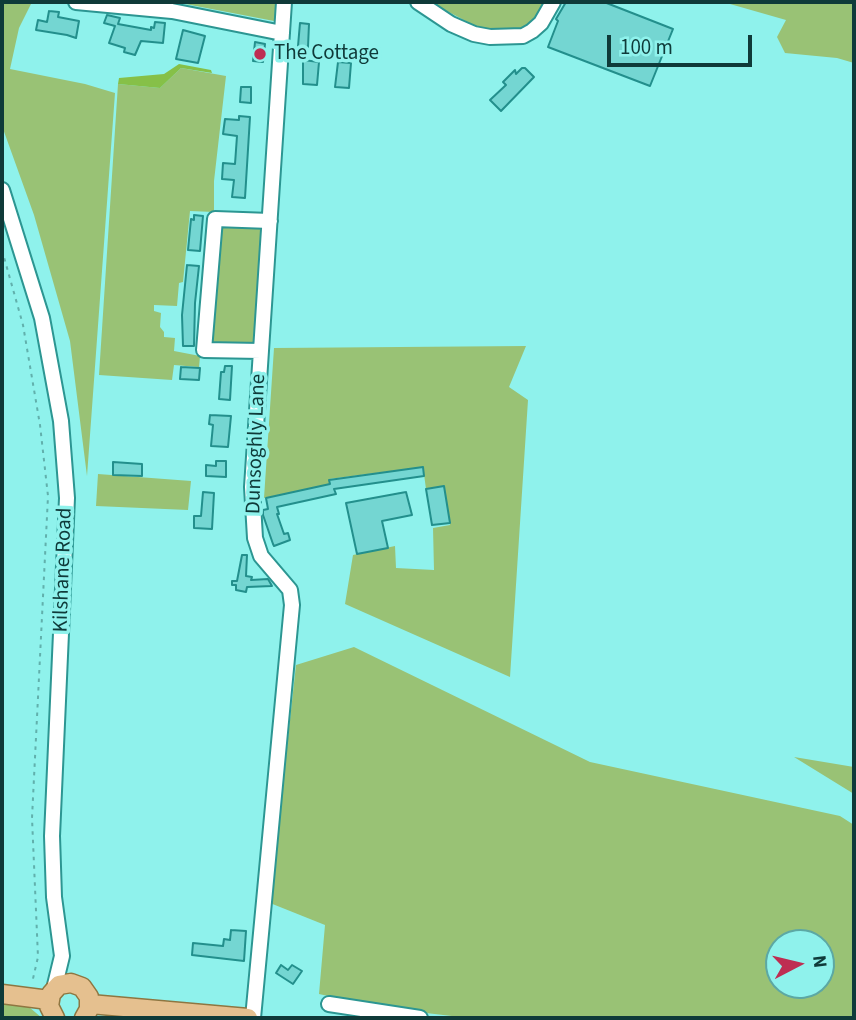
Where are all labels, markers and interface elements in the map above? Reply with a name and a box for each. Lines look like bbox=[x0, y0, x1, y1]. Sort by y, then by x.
scale bar bbox=[611, 21, 756, 65]
text: 100 m bbox=[620, 32, 673, 62]
place label: The Cottage bbox=[274, 41, 379, 67]
marker: The Cottage bbox=[252, 46, 268, 62]
street label: Dunsoghly Lane bbox=[242, 374, 272, 514]
street label: Kilshane Road bbox=[49, 507, 79, 633]
north arrow bbox=[765, 929, 835, 999]
text: N bbox=[805, 954, 834, 970]

